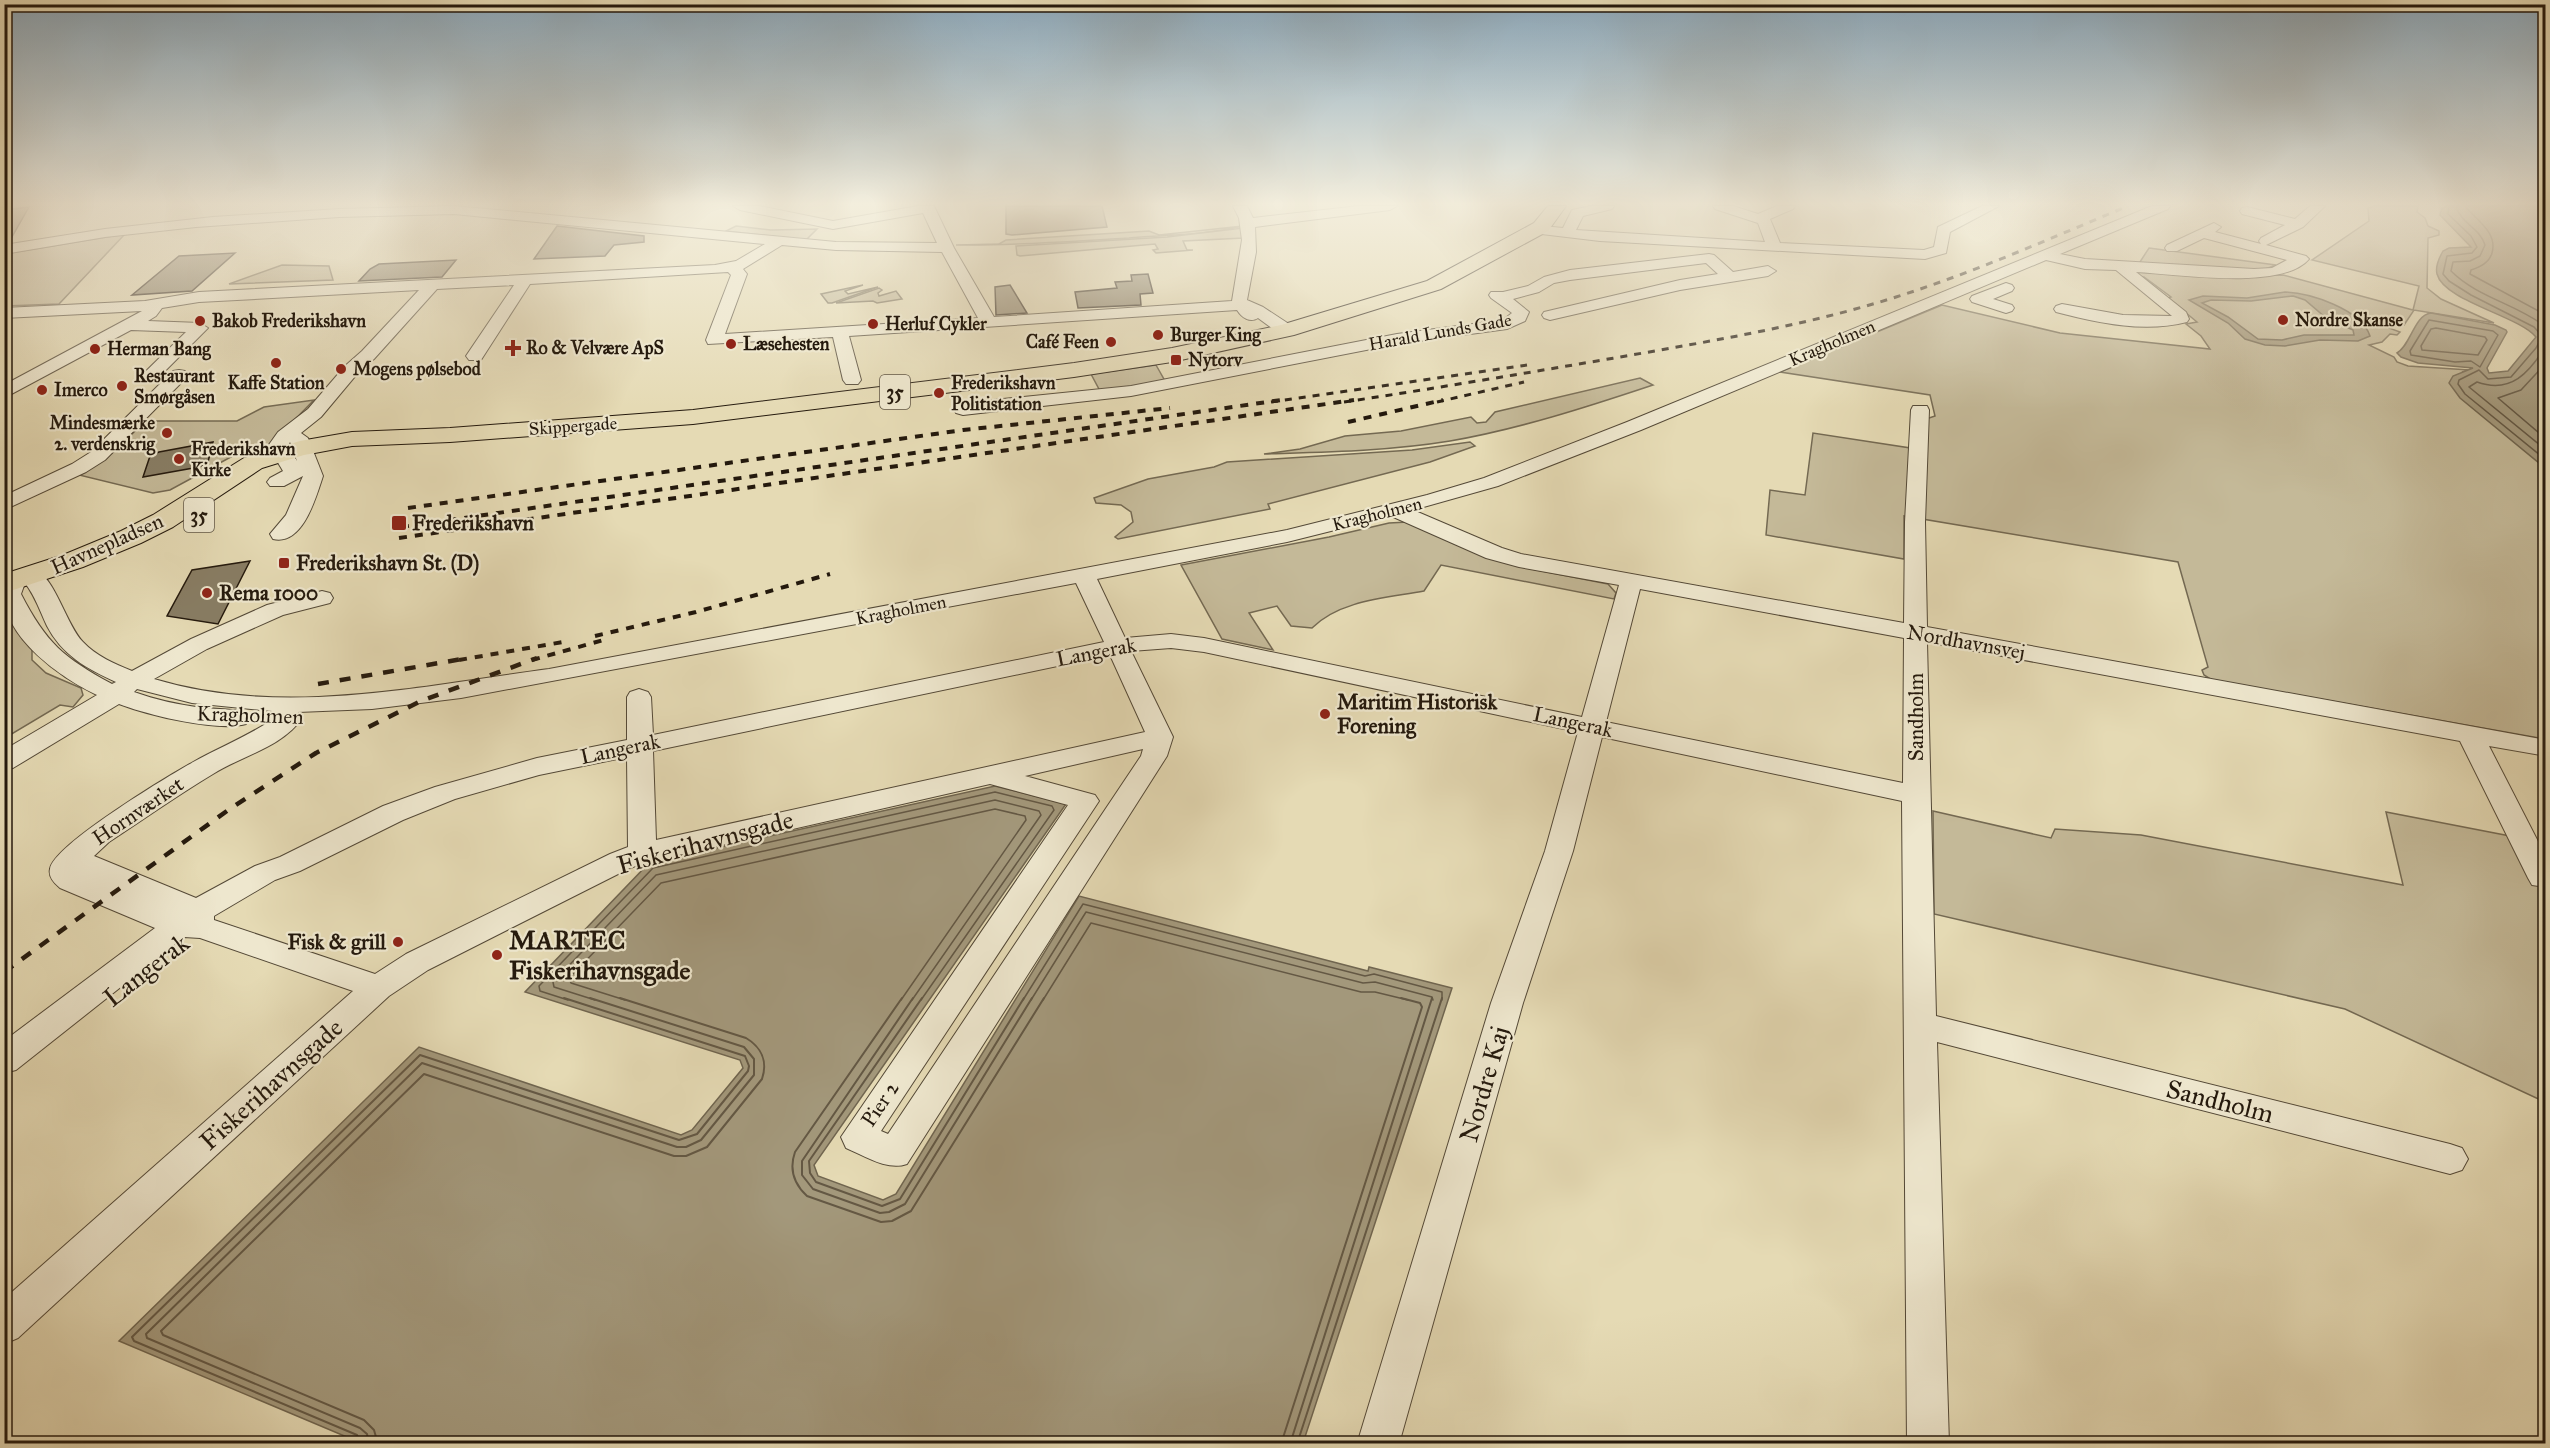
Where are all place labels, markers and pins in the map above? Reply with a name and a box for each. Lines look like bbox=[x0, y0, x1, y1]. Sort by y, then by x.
place label: Nordre Skanse bbox=[2295, 309, 2403, 331]
place label: Bakob Frederikshavn bbox=[212, 310, 366, 332]
place label: Herluf Cykler bbox=[885, 313, 988, 336]
marker: Nordre Skanse bbox=[2276, 313, 2290, 327]
marker: Bakob Frederikshavn bbox=[193, 314, 207, 328]
marker: Herluf Cykler bbox=[866, 317, 880, 331]
place label: Burger King bbox=[1170, 324, 1261, 347]
marker: Burger King bbox=[1151, 328, 1165, 342]
place label: Café Feen bbox=[1026, 331, 1099, 353]
place label: Læsehesten bbox=[743, 333, 830, 355]
marker: Café Feen bbox=[1104, 335, 1118, 349]
place label: Ro & Velvære ApS bbox=[526, 337, 664, 360]
marker: Læsehesten bbox=[724, 337, 738, 351]
place label: Herman Bang bbox=[107, 338, 211, 361]
marker: Ro & Velvære ApS bbox=[504, 339, 522, 357]
marker: Herman Bang bbox=[88, 342, 102, 356]
place label: Nytorv bbox=[1188, 349, 1244, 372]
marker: Nytorv bbox=[1169, 353, 1183, 367]
marker: Kaffe Station bbox=[269, 356, 283, 370]
place label: Mogens pølsebod bbox=[353, 358, 482, 381]
marker: Mogens pølsebod bbox=[334, 362, 348, 376]
place label: Restaurant Smørgåsen bbox=[134, 365, 215, 409]
place label: Kaffe Station bbox=[227, 372, 325, 394]
place label: Frederikshavn Politistation bbox=[951, 372, 1056, 415]
place label: Imerco bbox=[54, 379, 108, 401]
marker: Restaurant Smørgåsen bbox=[115, 379, 129, 393]
marker: Imerco bbox=[35, 383, 49, 397]
marker: Frederikshavn Politistation bbox=[932, 386, 946, 400]
place label: Mindesmærke 2. verdenskrig bbox=[50, 412, 156, 456]
marker: Mindesmærke 2. verdenskrig bbox=[160, 426, 174, 440]
place label: Frederikshavn Kirke bbox=[191, 438, 296, 481]
marker: Frederikshavn Kirke bbox=[172, 452, 186, 466]
place label: Frederikshavn bbox=[412, 510, 535, 536]
marker: Frederikshavn bbox=[390, 514, 408, 532]
place label: Frederikshavn St. (D) bbox=[296, 550, 479, 576]
marker: Frederikshavn St. (D) bbox=[277, 556, 291, 570]
place label: Rema 1000 bbox=[219, 580, 318, 606]
marker: Rema 1000 bbox=[200, 586, 214, 600]
place label: Maritim Historisk Forening bbox=[1337, 689, 1498, 739]
marker: Maritim Historisk Forening bbox=[1318, 707, 1332, 721]
place label: MARTEC Fiskerihavnsgade bbox=[509, 924, 691, 987]
place label: Fisk & grill bbox=[288, 929, 387, 955]
marker: Fisk & grill bbox=[391, 935, 405, 949]
marker: MARTEC Fiskerihavnsgade bbox=[490, 948, 504, 962]

